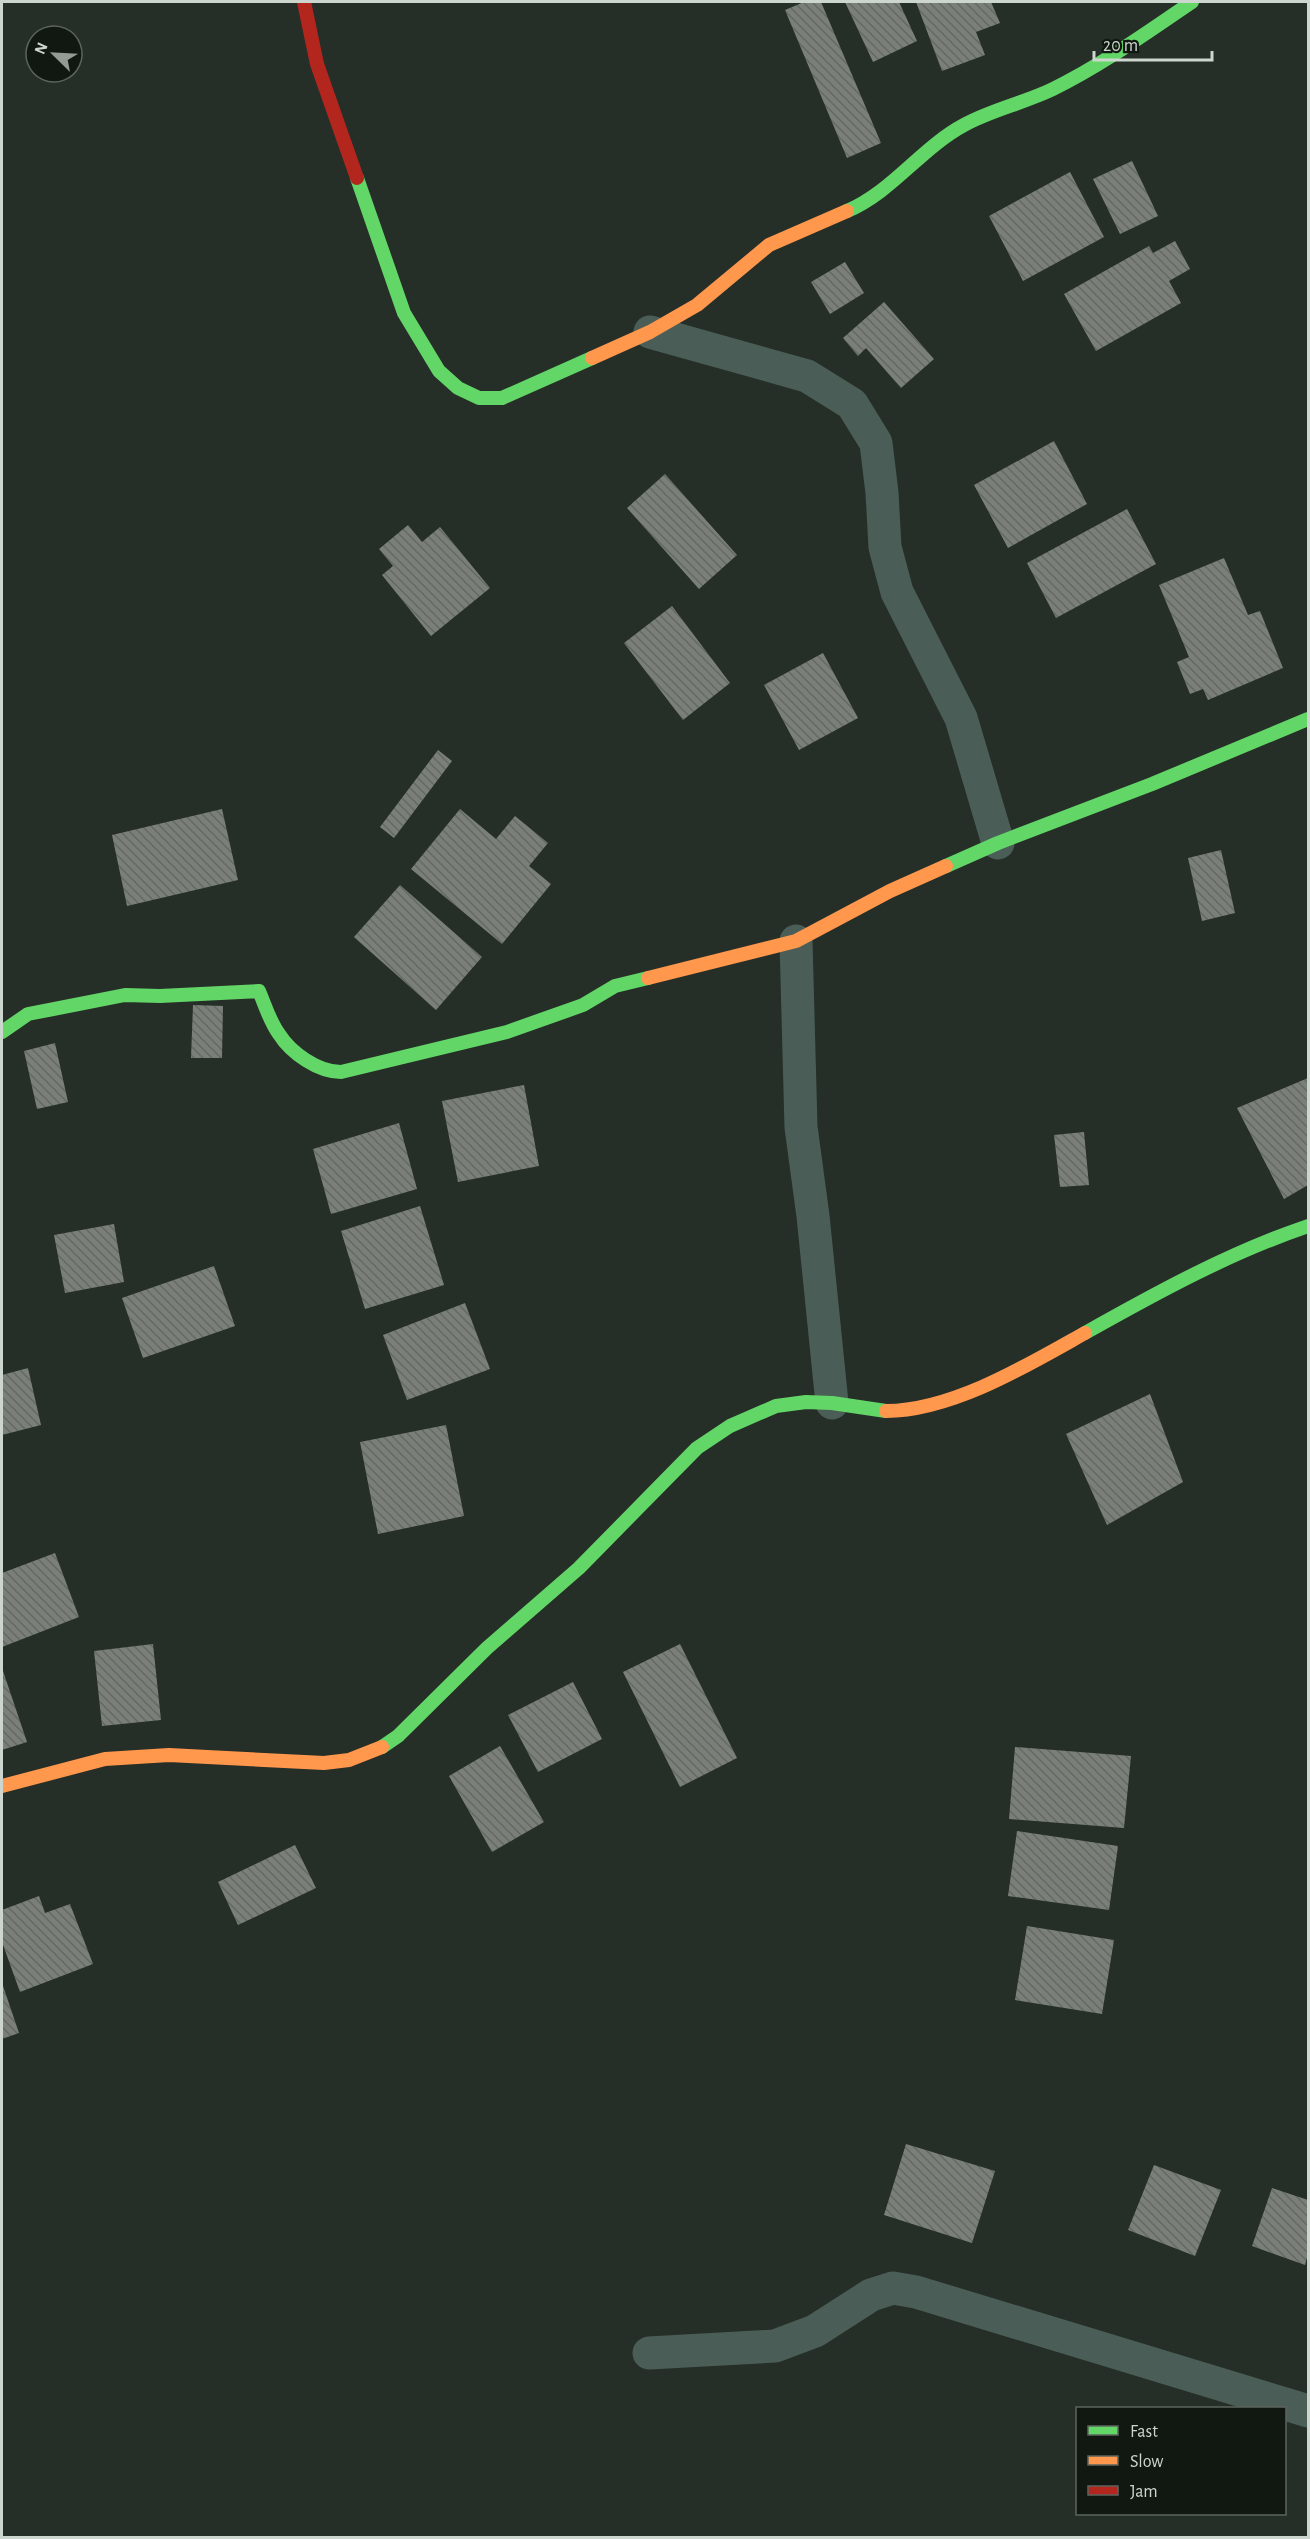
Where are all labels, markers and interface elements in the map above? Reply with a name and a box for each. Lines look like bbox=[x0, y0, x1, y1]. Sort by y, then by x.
north arrow bbox=[24, 24, 84, 84]
scale bar bbox=[1094, 24, 1212, 62]
text: 20 m bbox=[1103, 37, 1138, 55]
text: N bbox=[32, 40, 51, 57]
legend bbox=[1076, 2407, 1286, 2515]
text: Fast bbox=[1130, 2423, 1158, 2441]
text: Slow bbox=[1130, 2453, 1163, 2471]
text: Jam bbox=[1130, 2483, 1158, 2501]

